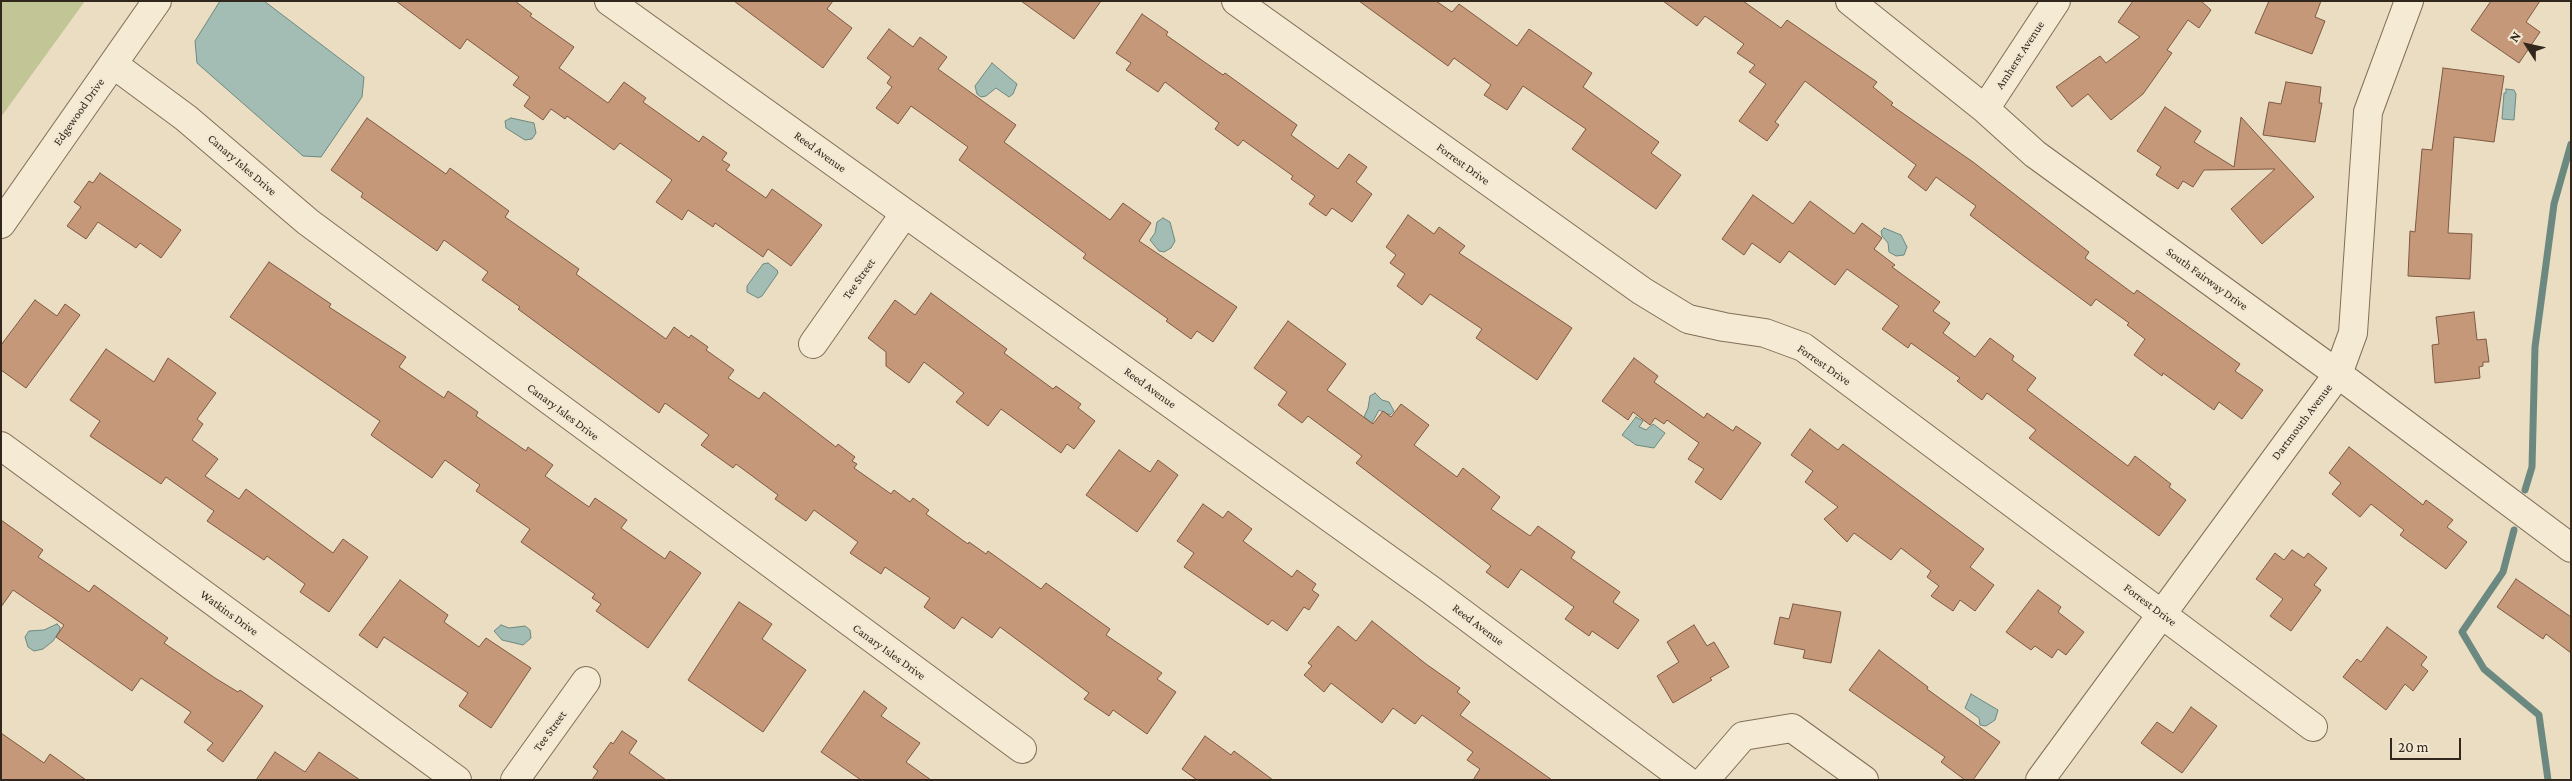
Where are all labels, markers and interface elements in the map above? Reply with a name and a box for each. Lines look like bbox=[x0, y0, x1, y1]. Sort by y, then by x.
street label: Amherst Avenue bbox=[1993, 18, 2047, 92]
north arrow bbox=[2502, 20, 2552, 70]
text: N bbox=[2505, 28, 2524, 45]
street label: Edgewood Drive bbox=[50, 75, 108, 149]
street label: Reed Avenue bbox=[791, 128, 849, 176]
street label: Canary Isles Drive bbox=[205, 131, 279, 199]
street label: Forrest Drive bbox=[1434, 140, 1492, 188]
street label: South Fairway Drive bbox=[2163, 245, 2251, 313]
street label: Tee Street bbox=[840, 256, 878, 302]
street label: Forrest Drive bbox=[1794, 341, 1854, 389]
street label: Reed Avenue bbox=[1121, 364, 1179, 412]
street label: Canary Isles Drive bbox=[524, 380, 602, 444]
street label: Dartmouth Avenue bbox=[2269, 381, 2335, 463]
street label: Forrest Drive bbox=[2121, 581, 2179, 629]
street label: Watkins Drive bbox=[197, 587, 261, 639]
street label: Reed Avenue bbox=[1449, 601, 1507, 649]
street label: Canary Isles Drive bbox=[850, 621, 928, 683]
street label: Tee Street bbox=[530, 708, 570, 754]
scale bar bbox=[2392, 728, 2463, 760]
text: 20 m bbox=[2398, 739, 2429, 755]

